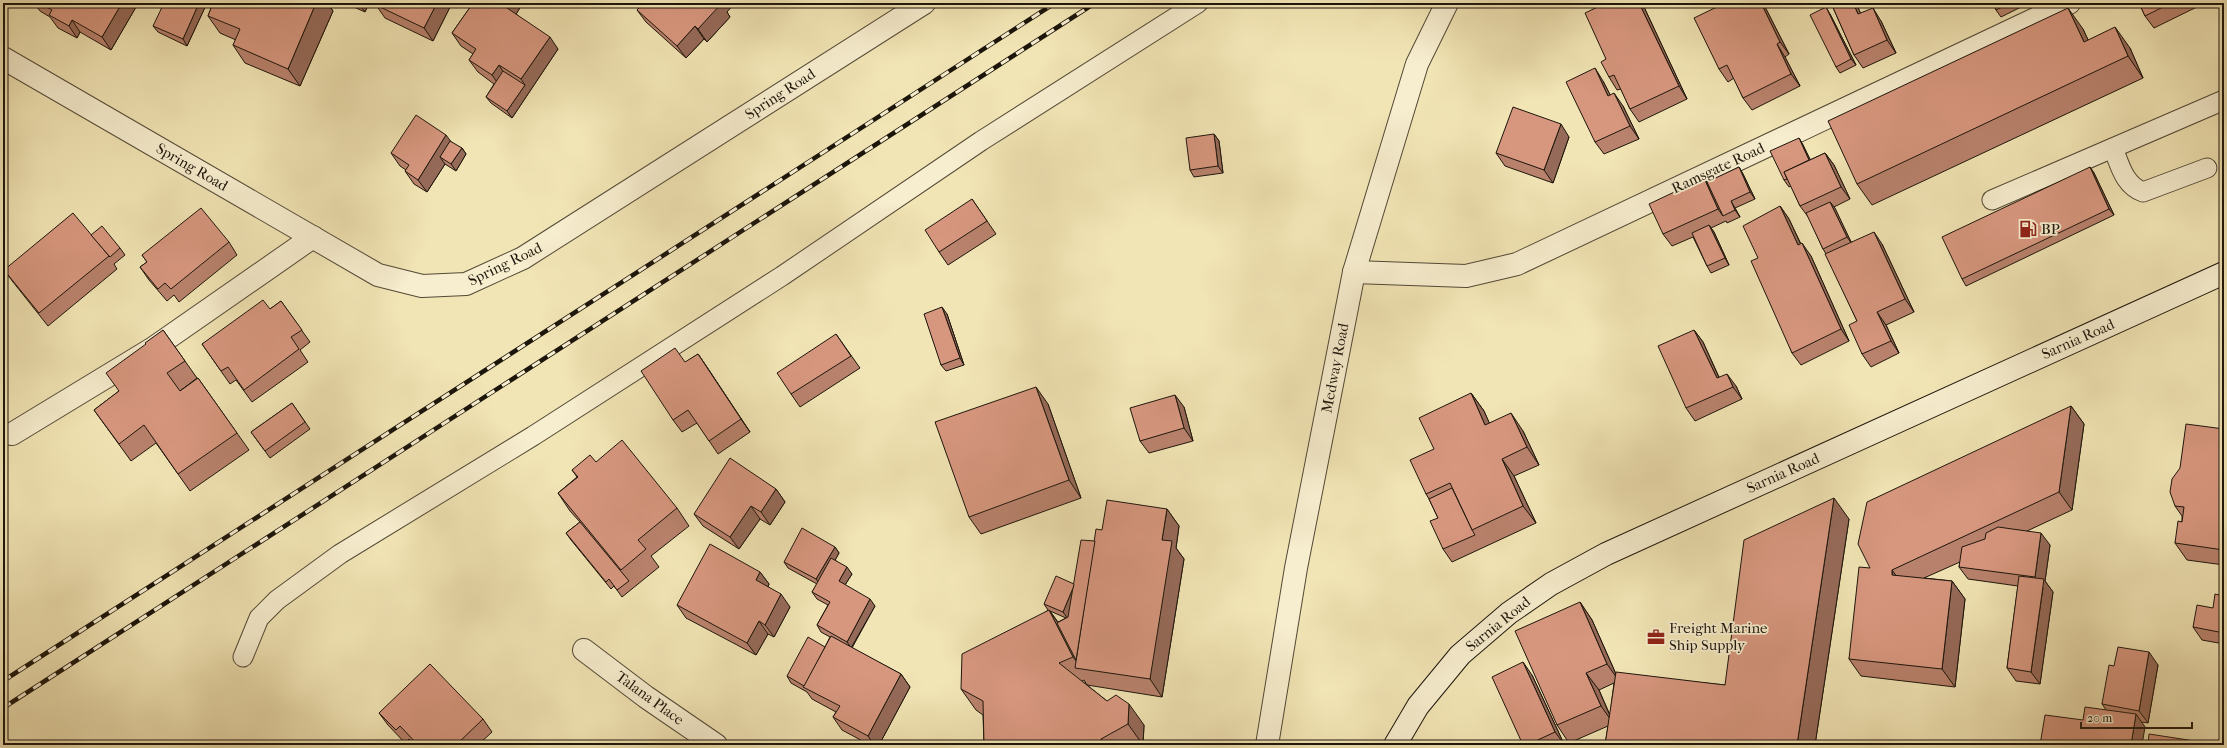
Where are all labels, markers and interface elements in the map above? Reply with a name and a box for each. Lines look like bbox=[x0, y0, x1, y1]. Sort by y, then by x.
street label: Spring Road bbox=[742, 64, 819, 123]
street label: Ramsgate Road bbox=[1669, 138, 1768, 197]
street label: Spring Road bbox=[153, 139, 232, 195]
fuel station icon: BP bbox=[2018, 219, 2038, 239]
place label: BP bbox=[2041, 220, 2060, 238]
street label: Spring Road bbox=[465, 238, 546, 290]
street label: Sarnia Road bbox=[2039, 315, 2118, 363]
street label: Medway Road bbox=[1317, 321, 1353, 415]
street label: Sarnia Road bbox=[1744, 449, 1823, 497]
street label: Sarnia Road bbox=[1462, 592, 1535, 655]
place label: Freight Marine Ship Supply bbox=[1669, 619, 1768, 654]
office icon: Freight Marine Ship Supply bbox=[1646, 627, 1666, 647]
street label: Talana Place bbox=[612, 667, 688, 729]
scale bar bbox=[2081, 704, 2192, 730]
text: 20 m bbox=[2087, 711, 2112, 725]

